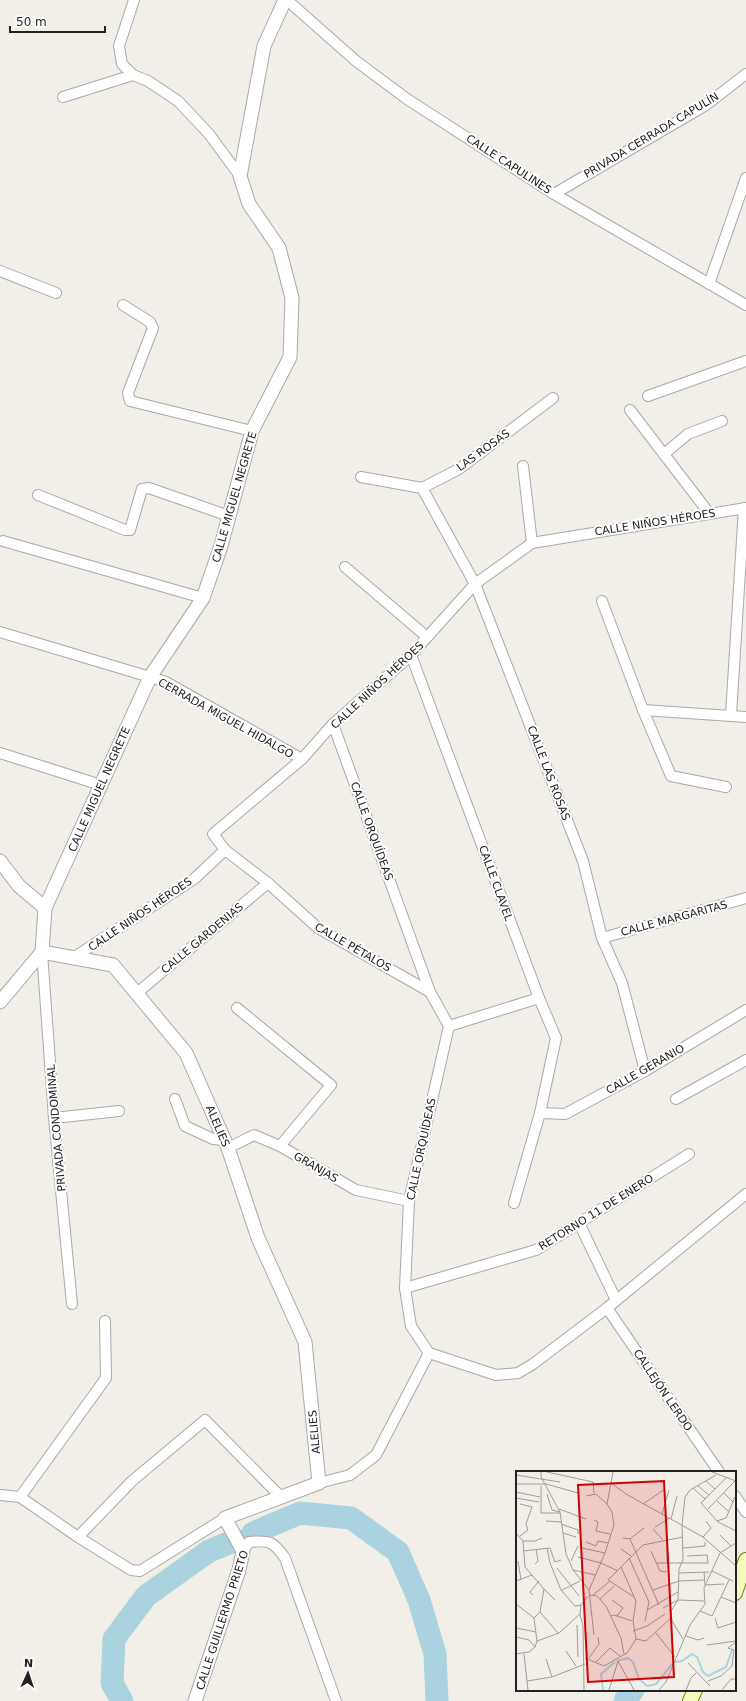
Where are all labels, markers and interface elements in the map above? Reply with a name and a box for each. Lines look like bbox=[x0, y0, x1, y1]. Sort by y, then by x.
scale bar bbox=[10, 8, 105, 34]
text: 50 m bbox=[16, 15, 47, 29]
street label: PRIVADA CERRADA CAPULÍN bbox=[581, 90, 721, 181]
street label: CALLE CAPULINES bbox=[464, 132, 554, 197]
street label: LAS ROSAS bbox=[454, 427, 512, 474]
street label: CALLE MIGUEL NEGRETE bbox=[210, 430, 259, 564]
street label: CALLE NIÑOS HÉROES bbox=[594, 507, 716, 538]
street label: CALLE NIÑOS HÉROES bbox=[328, 639, 426, 732]
street label: CERRADA MIGUEL HIDALGO bbox=[156, 676, 296, 761]
street label: CALLE LAS ROSAS bbox=[524, 724, 573, 822]
street label: CALLE MIGUEL NEGRETE bbox=[66, 725, 133, 854]
street label: CALLE ORQUÍDEAS bbox=[348, 780, 395, 882]
street label: CALLE CLAVEL bbox=[476, 844, 516, 924]
street label: CALLE NIÑOS HÉROES bbox=[86, 875, 195, 954]
street label: CALLE MARGARITAS bbox=[619, 898, 729, 939]
street label: CALLE GARDENIAS bbox=[159, 900, 246, 976]
street label: CALLE PÉTALOS bbox=[312, 920, 393, 975]
street label: CALLE GERANIO bbox=[604, 1042, 687, 1097]
street label: PRIVADA CONDOMINAL bbox=[44, 1063, 69, 1192]
street label: CALLE ORQUÍDEAS bbox=[404, 1097, 439, 1201]
street label: ALELIES bbox=[203, 1103, 232, 1149]
street label: GRANJAS bbox=[291, 1150, 340, 1185]
street label: RETORNO 11 DE ENERO bbox=[536, 1172, 656, 1253]
street label: CALLEJÓN LERDO bbox=[630, 1347, 695, 1434]
street label: ALELIES bbox=[306, 1410, 323, 1454]
inset map bbox=[516, 1471, 736, 1691]
street label: CALLE GUILLERMO PRIETO bbox=[194, 1548, 251, 1692]
north arrow bbox=[8, 1653, 48, 1693]
text: N bbox=[24, 1657, 33, 1670]

